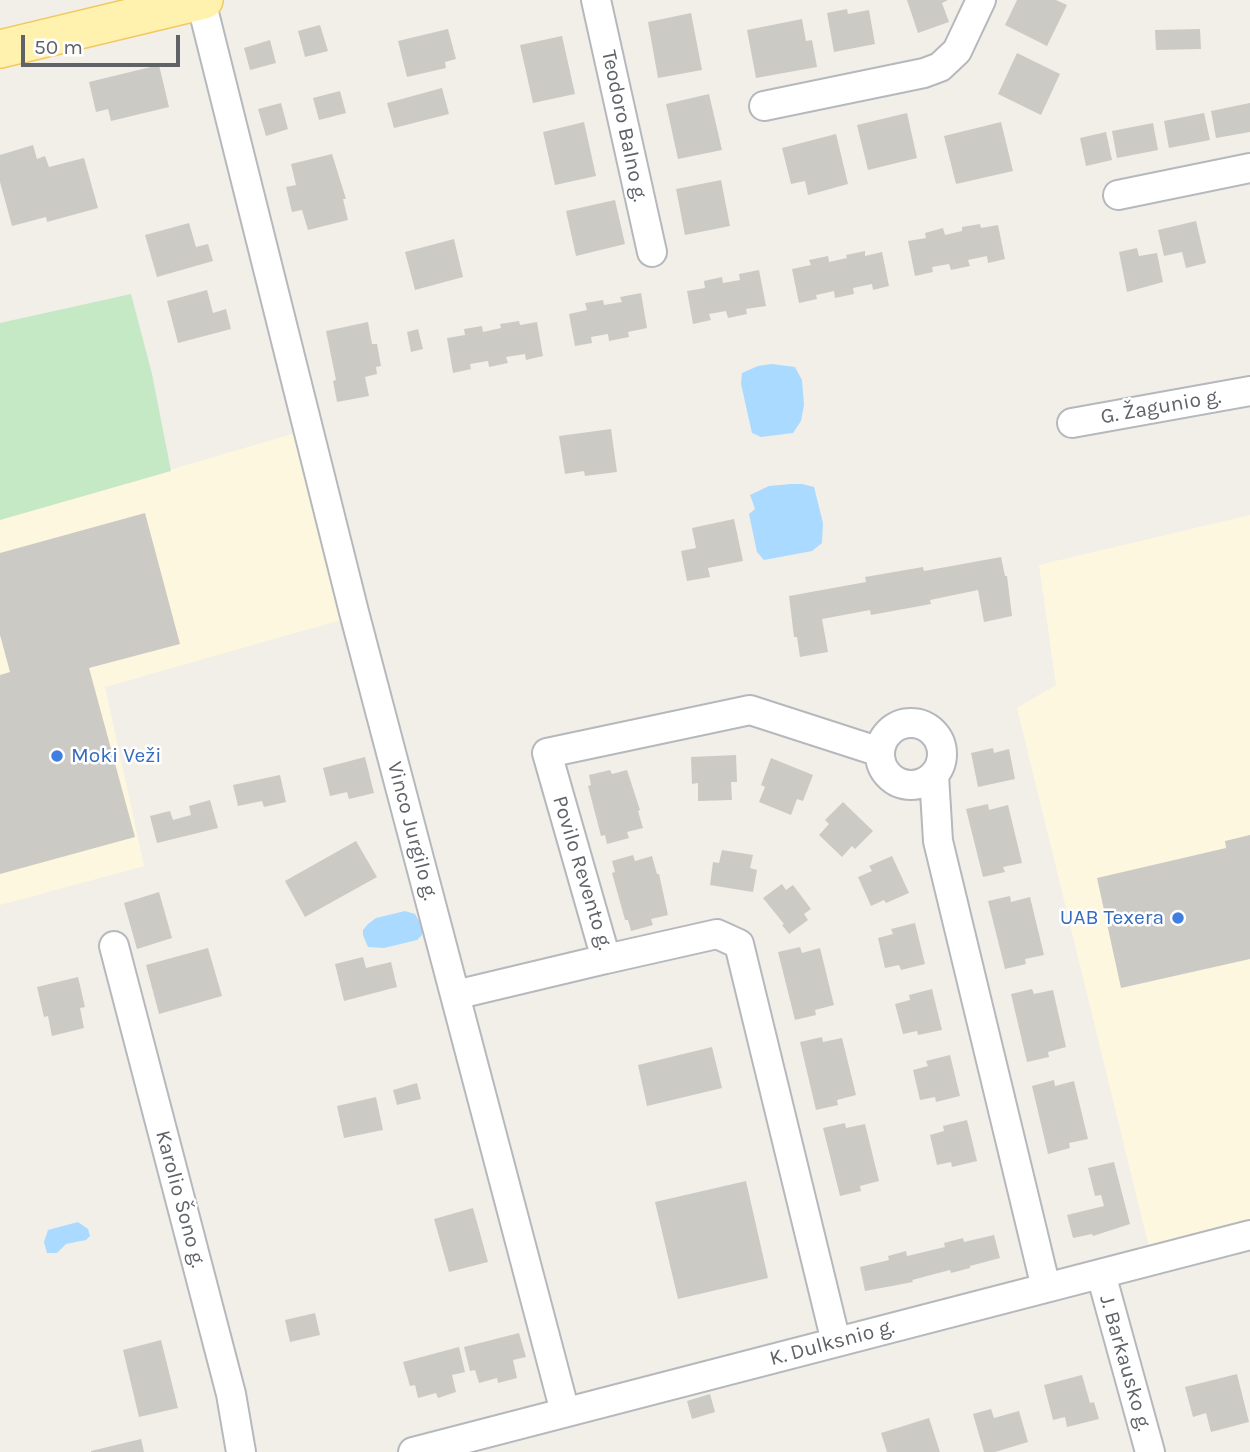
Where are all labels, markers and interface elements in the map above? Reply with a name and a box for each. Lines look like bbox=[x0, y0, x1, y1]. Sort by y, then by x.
scale bar bbox=[24, 21, 184, 65]
text: 50 m bbox=[34, 35, 83, 59]
street label: Teodoro Balno g. bbox=[596, 48, 652, 204]
street label: G. Žagunio g. bbox=[1099, 384, 1223, 430]
place label: Moki Veži bbox=[71, 743, 161, 769]
marker: Moki Veži bbox=[49, 748, 65, 764]
street label: Vinco Jurgilo g. bbox=[381, 759, 443, 903]
street label: Povilo Revento g. bbox=[547, 793, 617, 953]
place label: UAB Texera bbox=[1060, 905, 1164, 931]
marker: UAB Texera bbox=[1170, 910, 1186, 926]
street label: Karolio Šono g. bbox=[150, 1128, 210, 1270]
street label: J. Barkausko g. bbox=[1094, 1292, 1156, 1434]
street label: K. Dulksnio g. bbox=[767, 1314, 897, 1372]

